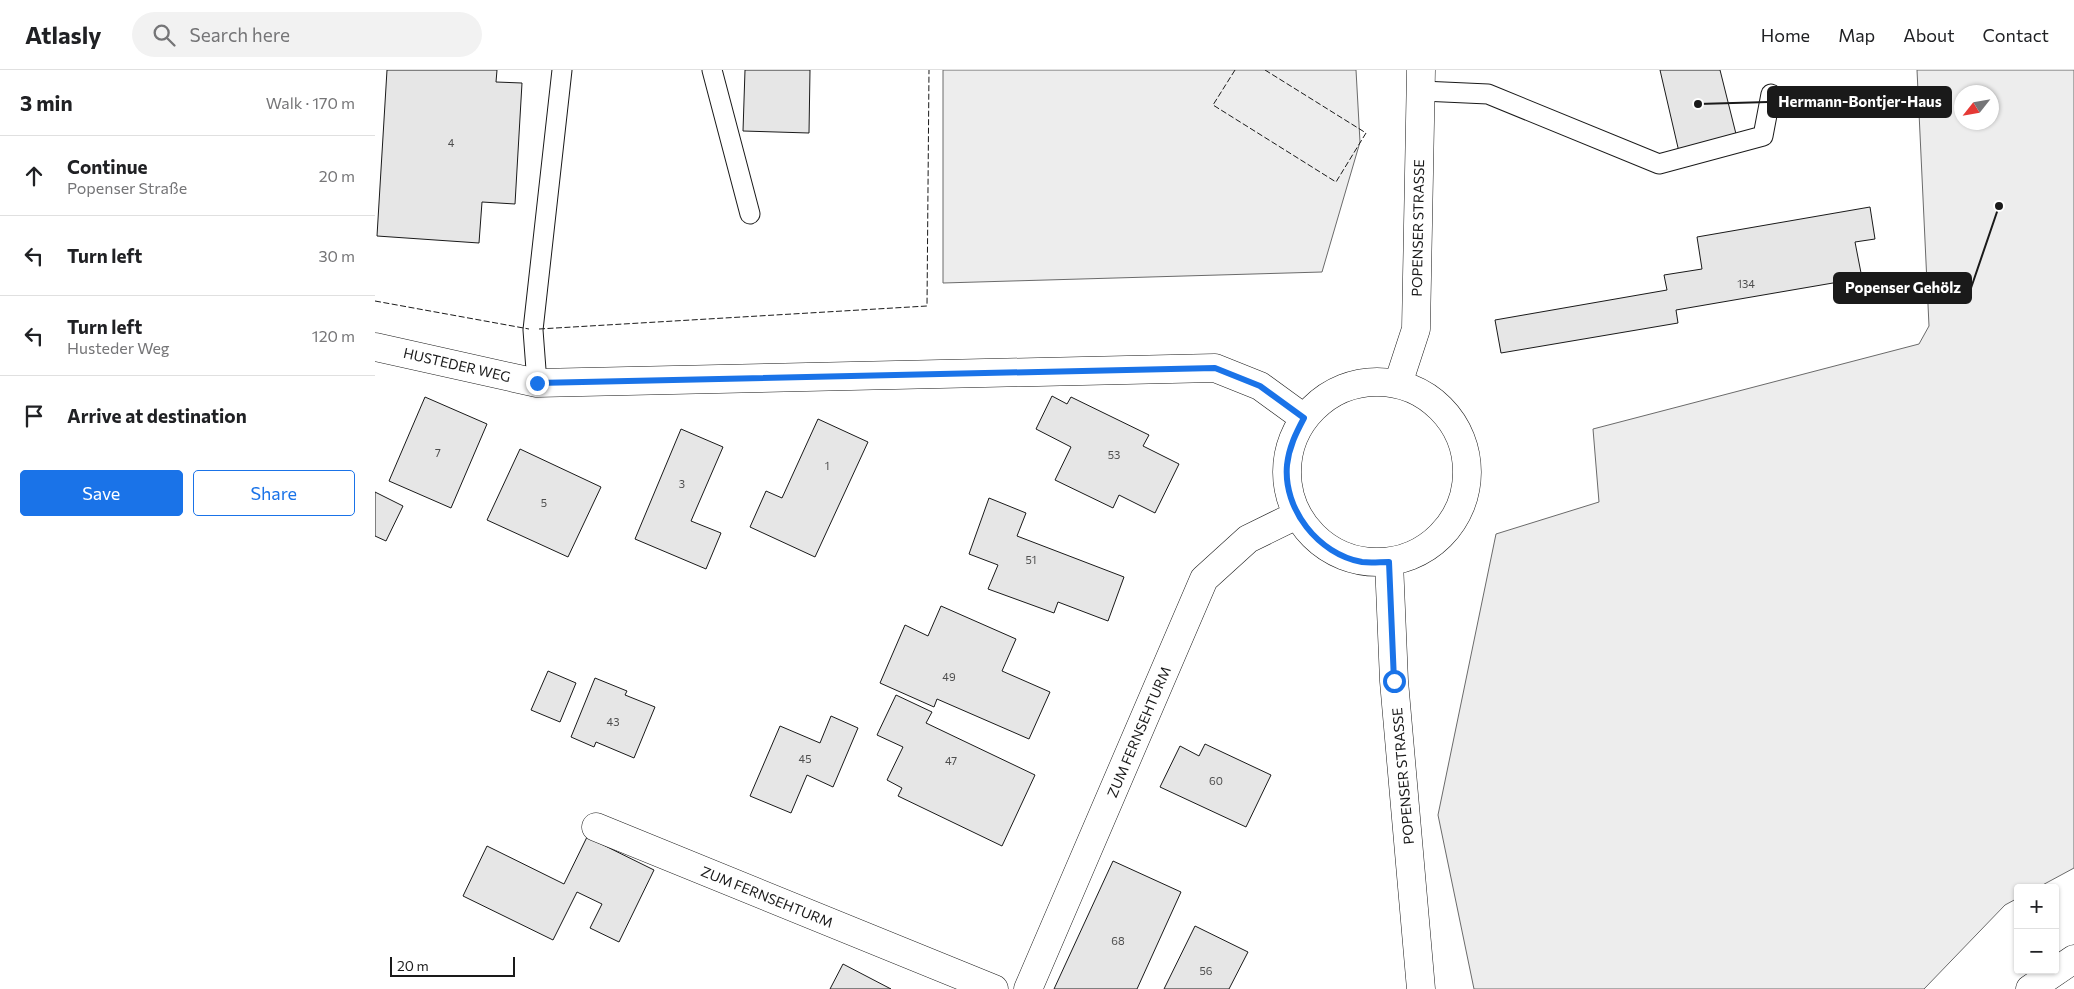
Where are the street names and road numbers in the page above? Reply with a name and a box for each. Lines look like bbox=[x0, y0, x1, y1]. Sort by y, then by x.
street label: POPENSER STRASSE bbox=[1408, 159, 1427, 297]
street label: HUSTEDER WEG bbox=[402, 344, 512, 385]
street label: ZUM FERNSEHTURM bbox=[1103, 664, 1174, 800]
street label: POPENSER STRASSE bbox=[1388, 707, 1417, 845]
street label: ZUM FERNSEHTURM bbox=[699, 862, 836, 931]

